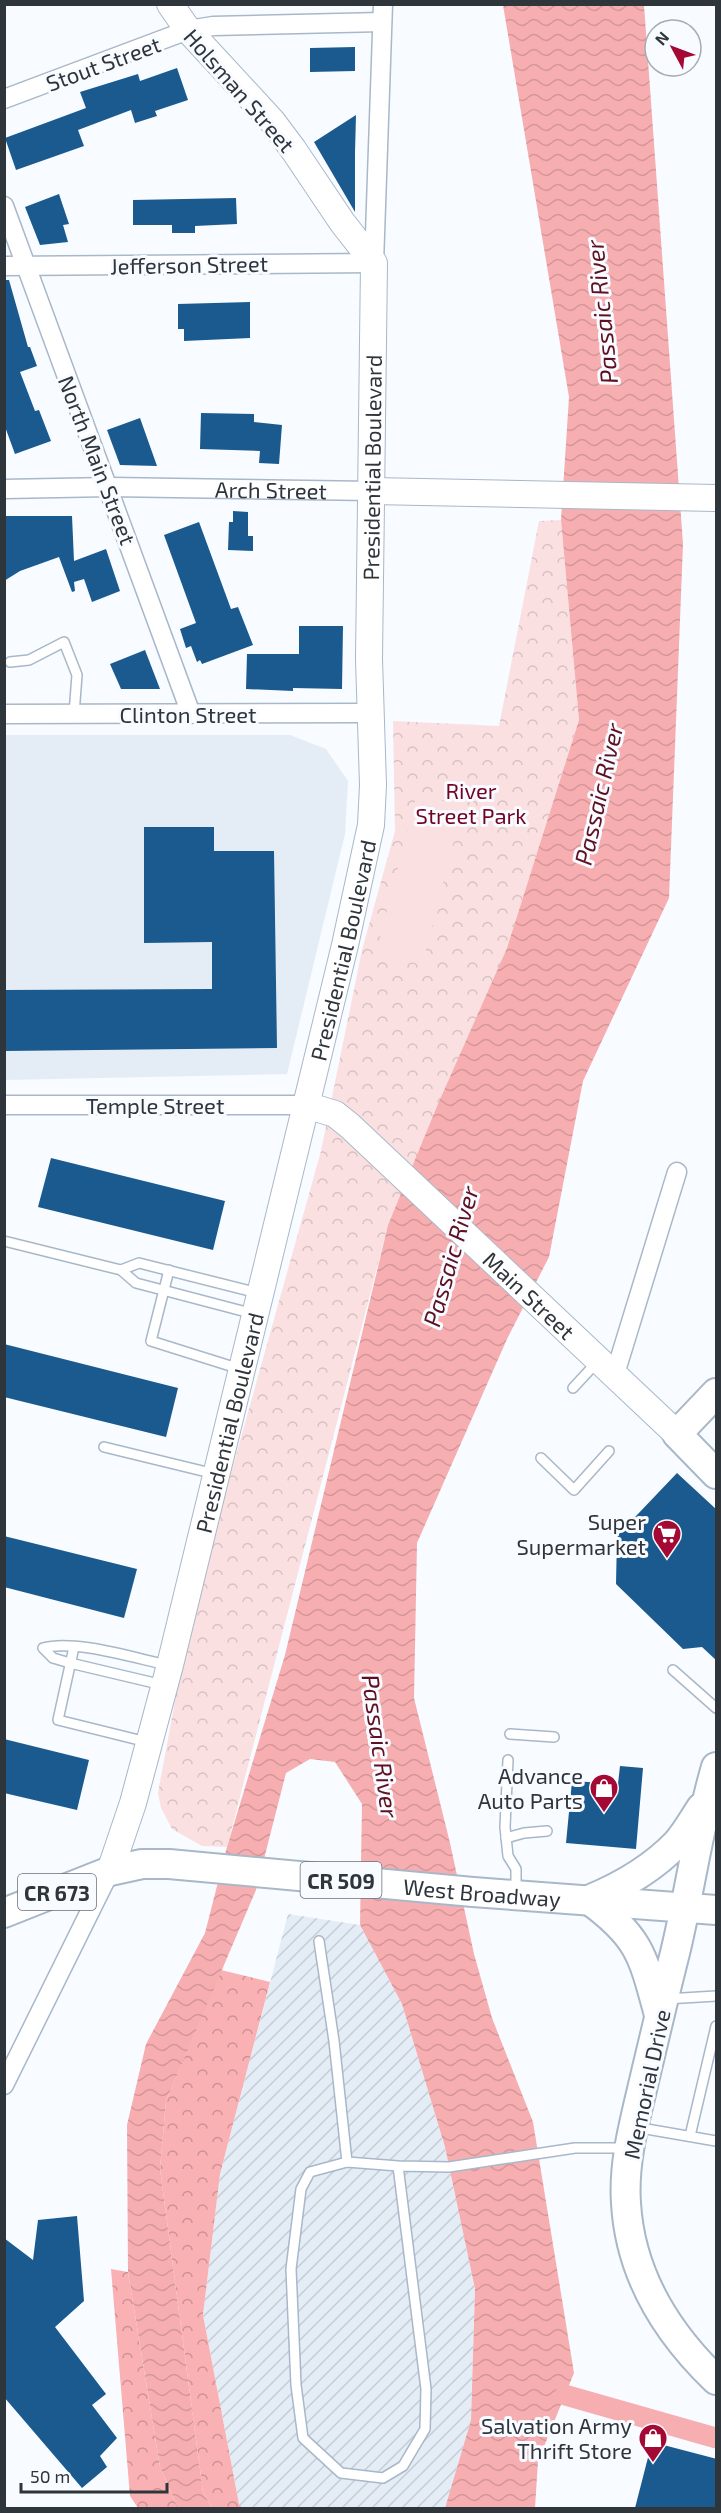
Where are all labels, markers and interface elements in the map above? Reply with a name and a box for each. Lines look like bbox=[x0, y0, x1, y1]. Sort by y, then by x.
north arrow bbox=[643, 18, 703, 78]
street label: Holsman Street bbox=[179, 23, 301, 157]
text: N bbox=[650, 27, 672, 48]
street label: Stout Street bbox=[42, 30, 164, 96]
water label: Passaic River bbox=[579, 238, 623, 385]
street label: Jefferson Street bbox=[110, 250, 268, 278]
street label: Presidential Boulevard bbox=[357, 354, 386, 581]
street label: North Main Street bbox=[54, 372, 142, 548]
street label: Arch Street bbox=[215, 476, 327, 503]
street label: Clinton Street bbox=[119, 701, 257, 727]
water label: Passaic River bbox=[568, 720, 628, 868]
park label: River Street Park bbox=[415, 777, 527, 828]
street label: Presidential Boulevard bbox=[304, 837, 380, 1063]
street label: Temple Street bbox=[86, 1092, 224, 1118]
water label: Passaic River bbox=[416, 1182, 484, 1330]
street label: Main Street bbox=[478, 1246, 580, 1344]
street label: Presidential Boulevard bbox=[190, 1310, 268, 1536]
place label: Super Supermarket bbox=[516, 1508, 646, 1559]
supermarket icon: Super Supermarket bbox=[651, 1518, 683, 1560]
water label: Passaic River bbox=[357, 1672, 405, 1820]
place label: Advance Auto Parts bbox=[478, 1762, 583, 1813]
shop icon: Advance Auto Parts bbox=[588, 1772, 620, 1814]
road number: CR 509 bbox=[300, 1862, 382, 1898]
street label: West Broadway bbox=[402, 1873, 562, 1911]
road number: CR 673 bbox=[18, 1874, 96, 1910]
street label: Memorial Drive bbox=[617, 2007, 675, 2161]
place label: Salvation Army Thrift Store bbox=[481, 2412, 632, 2463]
shop icon: Salvation Army Thrift Store bbox=[637, 2422, 669, 2464]
scale bar bbox=[21, 2456, 166, 2494]
text: 50 m bbox=[30, 2465, 70, 2487]

